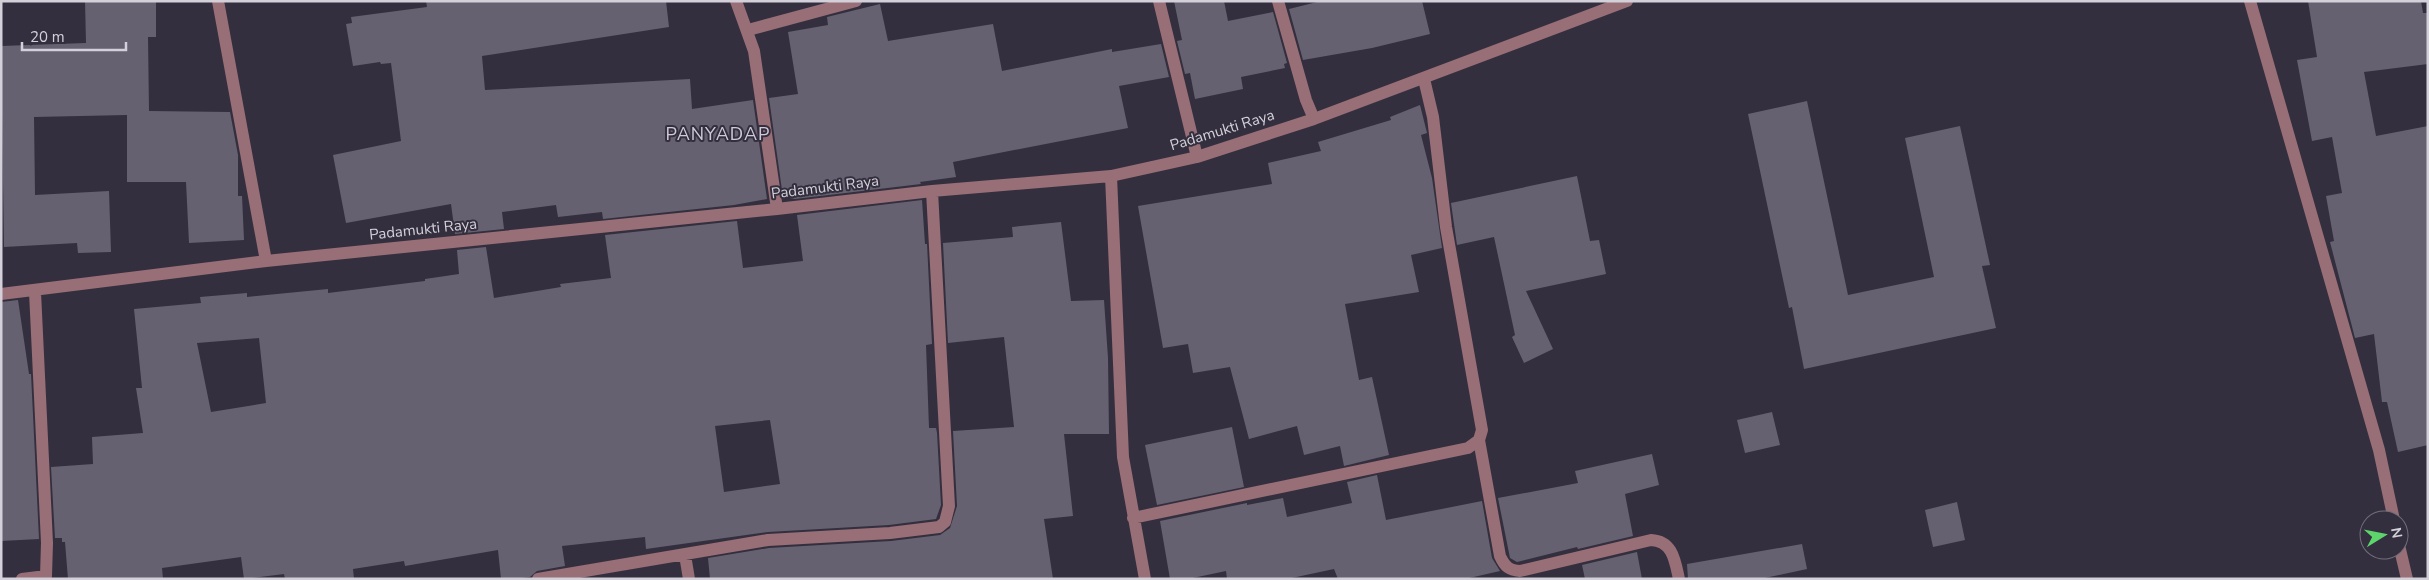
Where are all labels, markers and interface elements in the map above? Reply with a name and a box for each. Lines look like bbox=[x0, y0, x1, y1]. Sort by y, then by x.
scale bar bbox=[22, 20, 126, 52]
text: 20 m bbox=[30, 27, 65, 47]
street label: Padamukti Raya bbox=[1167, 105, 1277, 155]
district label: PANYADAP bbox=[666, 122, 770, 146]
street label: Padamukti Raya bbox=[770, 170, 880, 204]
street label: Padamukti Raya bbox=[368, 213, 478, 245]
north arrow bbox=[2359, 510, 2409, 560]
text: N bbox=[2386, 526, 2407, 540]

